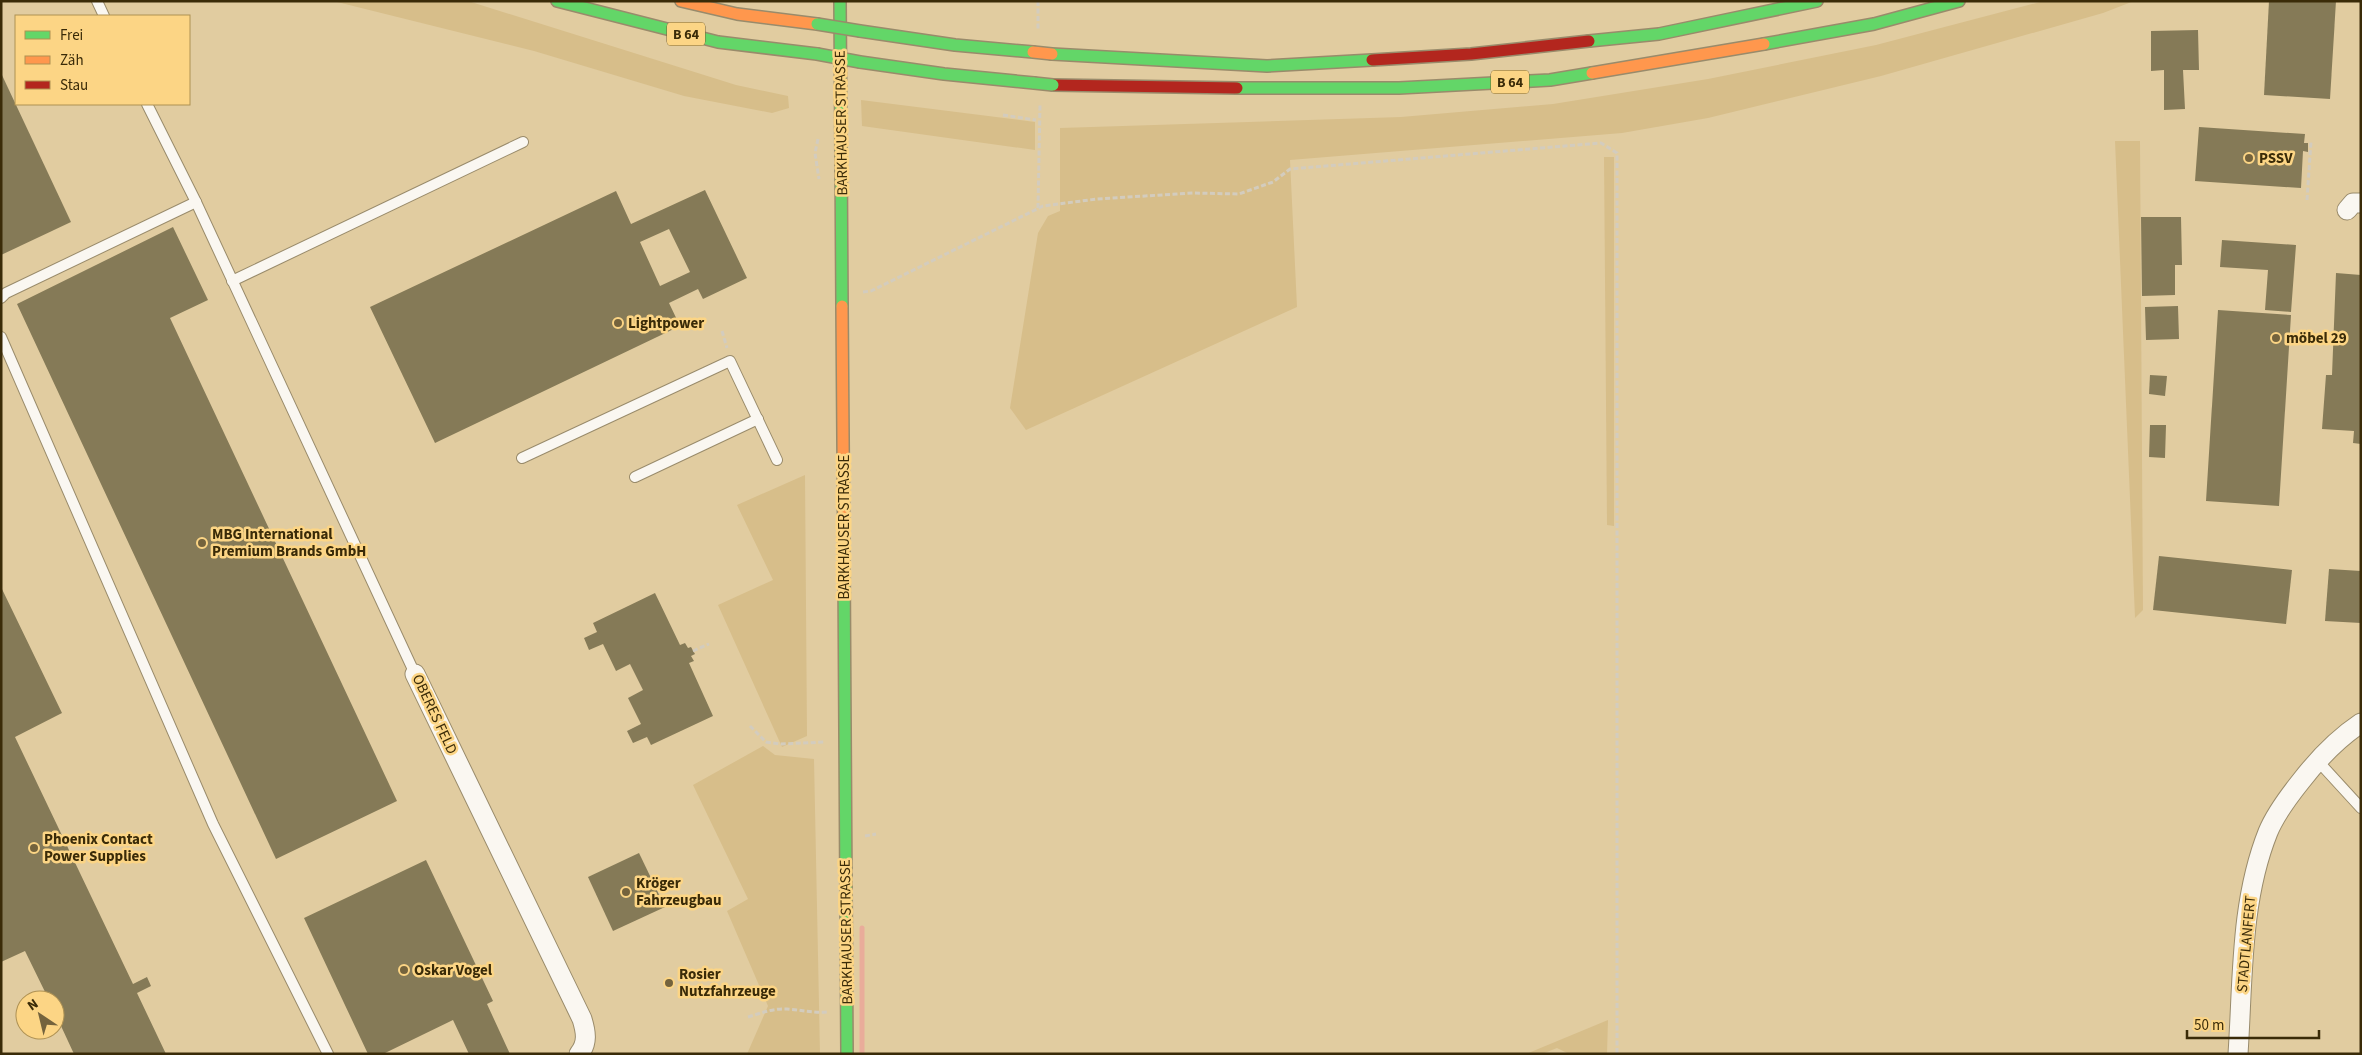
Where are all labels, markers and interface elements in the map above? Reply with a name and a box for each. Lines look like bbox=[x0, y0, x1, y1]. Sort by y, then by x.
legend bbox=[15, 15, 190, 105]
road number: B 64 bbox=[667, 22, 705, 46]
text: Frei bbox=[60, 25, 83, 46]
text: Zäh bbox=[60, 50, 84, 71]
street label: BARKHAUSER STRASSE bbox=[830, 50, 853, 196]
road number: B 64 bbox=[1491, 70, 1529, 94]
text: Stau bbox=[60, 75, 88, 96]
place label: PSSV bbox=[2259, 148, 2293, 169]
marker: PSSV bbox=[2243, 152, 2255, 164]
place label: Lightpower bbox=[628, 313, 704, 334]
marker: Lightpower bbox=[612, 317, 624, 329]
place label: möbel 29 bbox=[2286, 328, 2347, 349]
marker: möbel 29 bbox=[2270, 332, 2282, 344]
street label: BARKHAUSER STRASSE bbox=[834, 454, 855, 599]
place label: MBG International Premium Brands GmbH bbox=[212, 524, 366, 562]
marker: MBG International Premium Brands GmbH bbox=[196, 537, 208, 549]
street label: OBERES FELD bbox=[407, 671, 462, 758]
place label: Phoenix Contact Power Supplies bbox=[44, 829, 153, 867]
marker: Phoenix Contact Power Supplies bbox=[28, 842, 40, 854]
street label: BARKHAUSER STRASSE bbox=[835, 859, 858, 1005]
place label: Kröger Fahrzeugbau bbox=[636, 873, 722, 911]
marker: Kröger Fahrzeugbau bbox=[620, 886, 632, 898]
street label: STADTLANFERT bbox=[2232, 895, 2261, 993]
place label: Oskar Vogel bbox=[414, 960, 493, 981]
marker: Oskar Vogel bbox=[398, 964, 410, 976]
place label: Rosier Nutzfahrzeuge bbox=[679, 964, 776, 1002]
marker: Rosier Nutzfahrzeuge bbox=[663, 977, 675, 989]
north arrow bbox=[15, 990, 65, 1040]
text: N bbox=[24, 994, 43, 1016]
scale bar bbox=[2187, 1008, 2320, 1040]
text: 50 m bbox=[2194, 1015, 2224, 1036]

